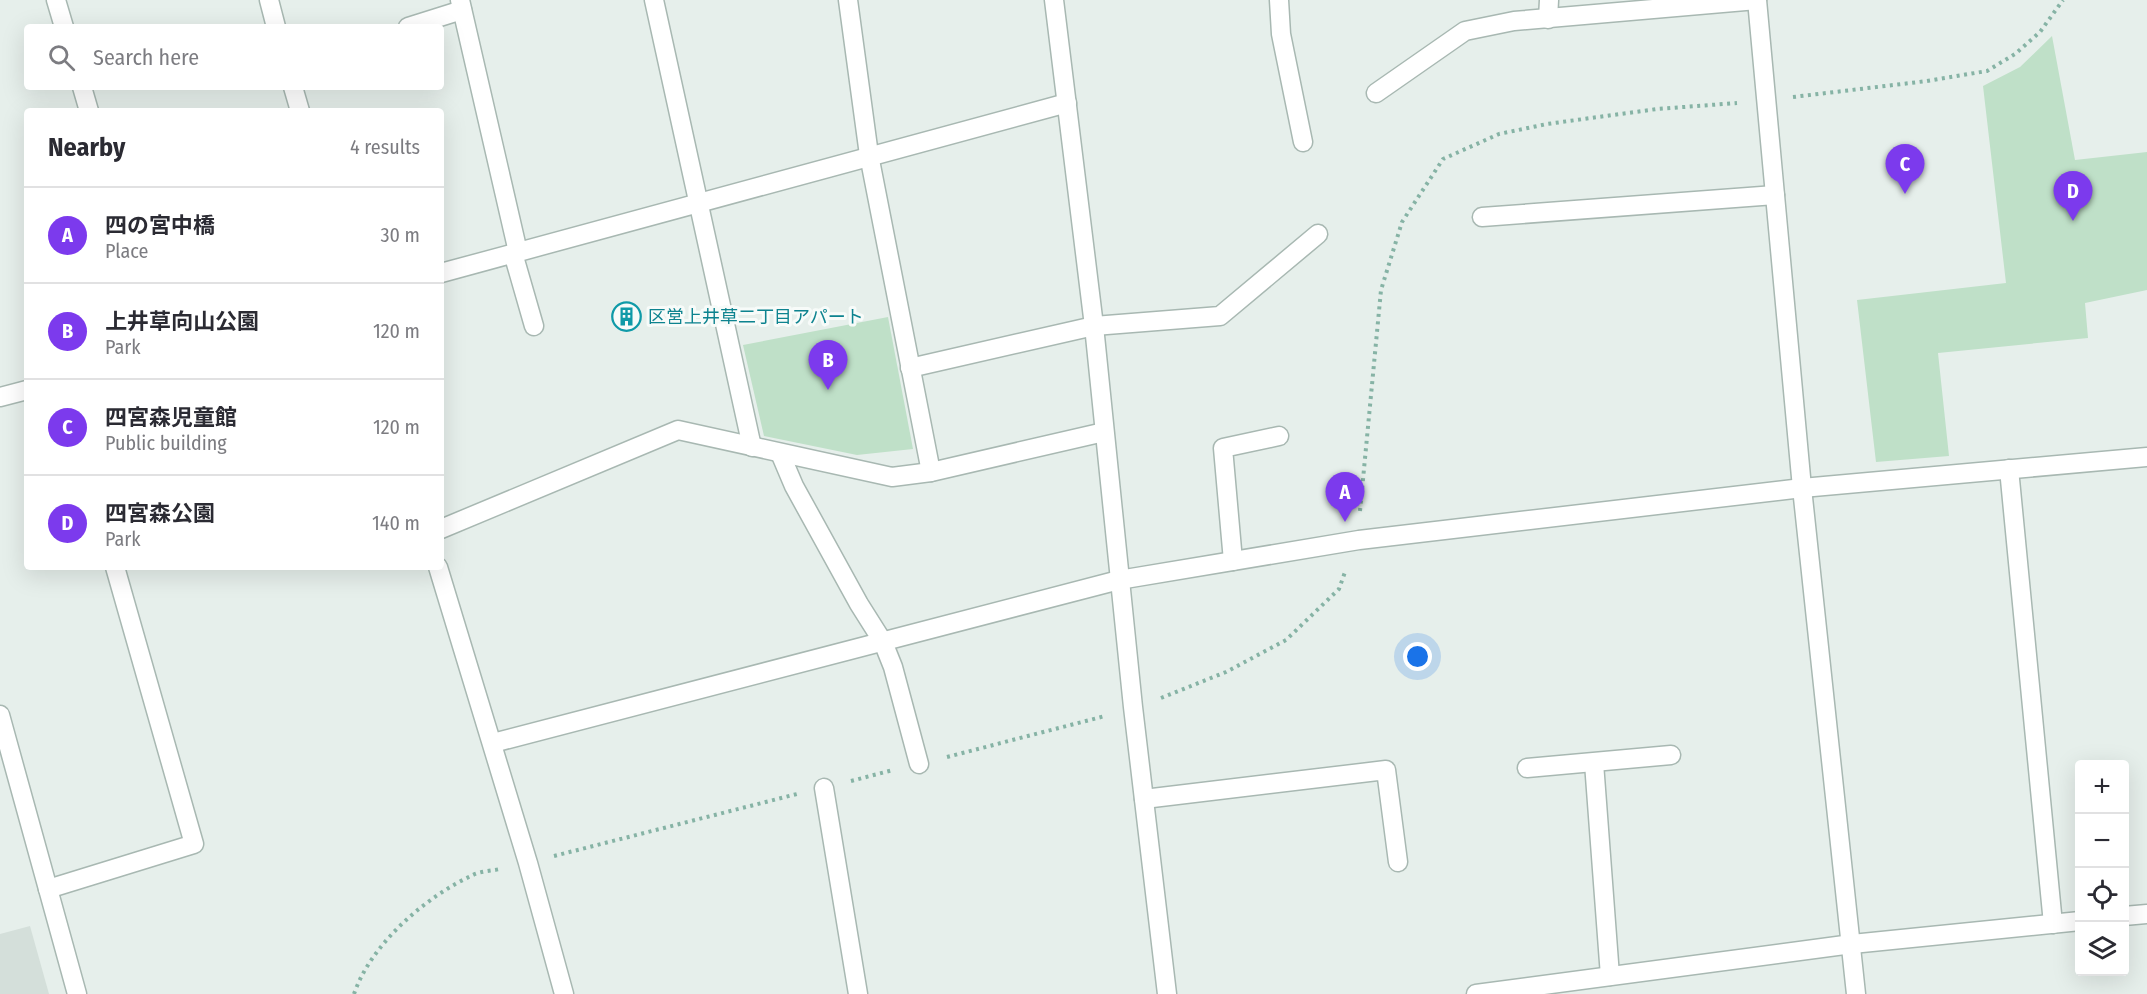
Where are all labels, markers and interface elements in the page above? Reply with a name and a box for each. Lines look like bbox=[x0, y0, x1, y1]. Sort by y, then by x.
search box bbox=[24, 24, 444, 90]
icon: search bbox=[45, 41, 78, 74]
text: Search here bbox=[93, 44, 199, 71]
text: Nearby bbox=[48, 132, 125, 163]
text: 4 results bbox=[350, 135, 420, 159]
pin: C bbox=[1886, 144, 1924, 194]
pin: D bbox=[2054, 172, 2092, 221]
text: 四の宮中橋 bbox=[105, 212, 215, 239]
text: A bbox=[62, 223, 73, 247]
text: 30 m bbox=[380, 223, 420, 247]
text: Place bbox=[105, 239, 148, 263]
building icon: 区営上井草二丁目アパート bbox=[611, 301, 643, 333]
place label: 区営上井草二丁目アパート bbox=[648, 306, 864, 328]
text: 上井草向山公園 bbox=[105, 308, 259, 335]
text: B bbox=[62, 319, 73, 343]
text: 120 m bbox=[373, 319, 420, 343]
text: Park bbox=[105, 335, 141, 359]
pin: B bbox=[808, 340, 848, 390]
text: 四宮森児童館 bbox=[105, 404, 237, 431]
text: C bbox=[62, 415, 73, 439]
text: 120 m bbox=[373, 415, 420, 439]
text: Public building bbox=[105, 431, 227, 455]
pin: A bbox=[1326, 472, 1364, 522]
text: 四宮森公園 bbox=[105, 500, 215, 527]
text: D bbox=[62, 511, 73, 535]
text: 140 m bbox=[372, 511, 420, 535]
text: Park bbox=[105, 527, 141, 551]
your location bbox=[1403, 642, 1432, 671]
map controls bbox=[2075, 760, 2129, 976]
button: + bbox=[2075, 760, 2129, 814]
button: − bbox=[2075, 814, 2129, 868]
button: locate bbox=[2075, 868, 2129, 922]
button: layers bbox=[2075, 922, 2129, 976]

